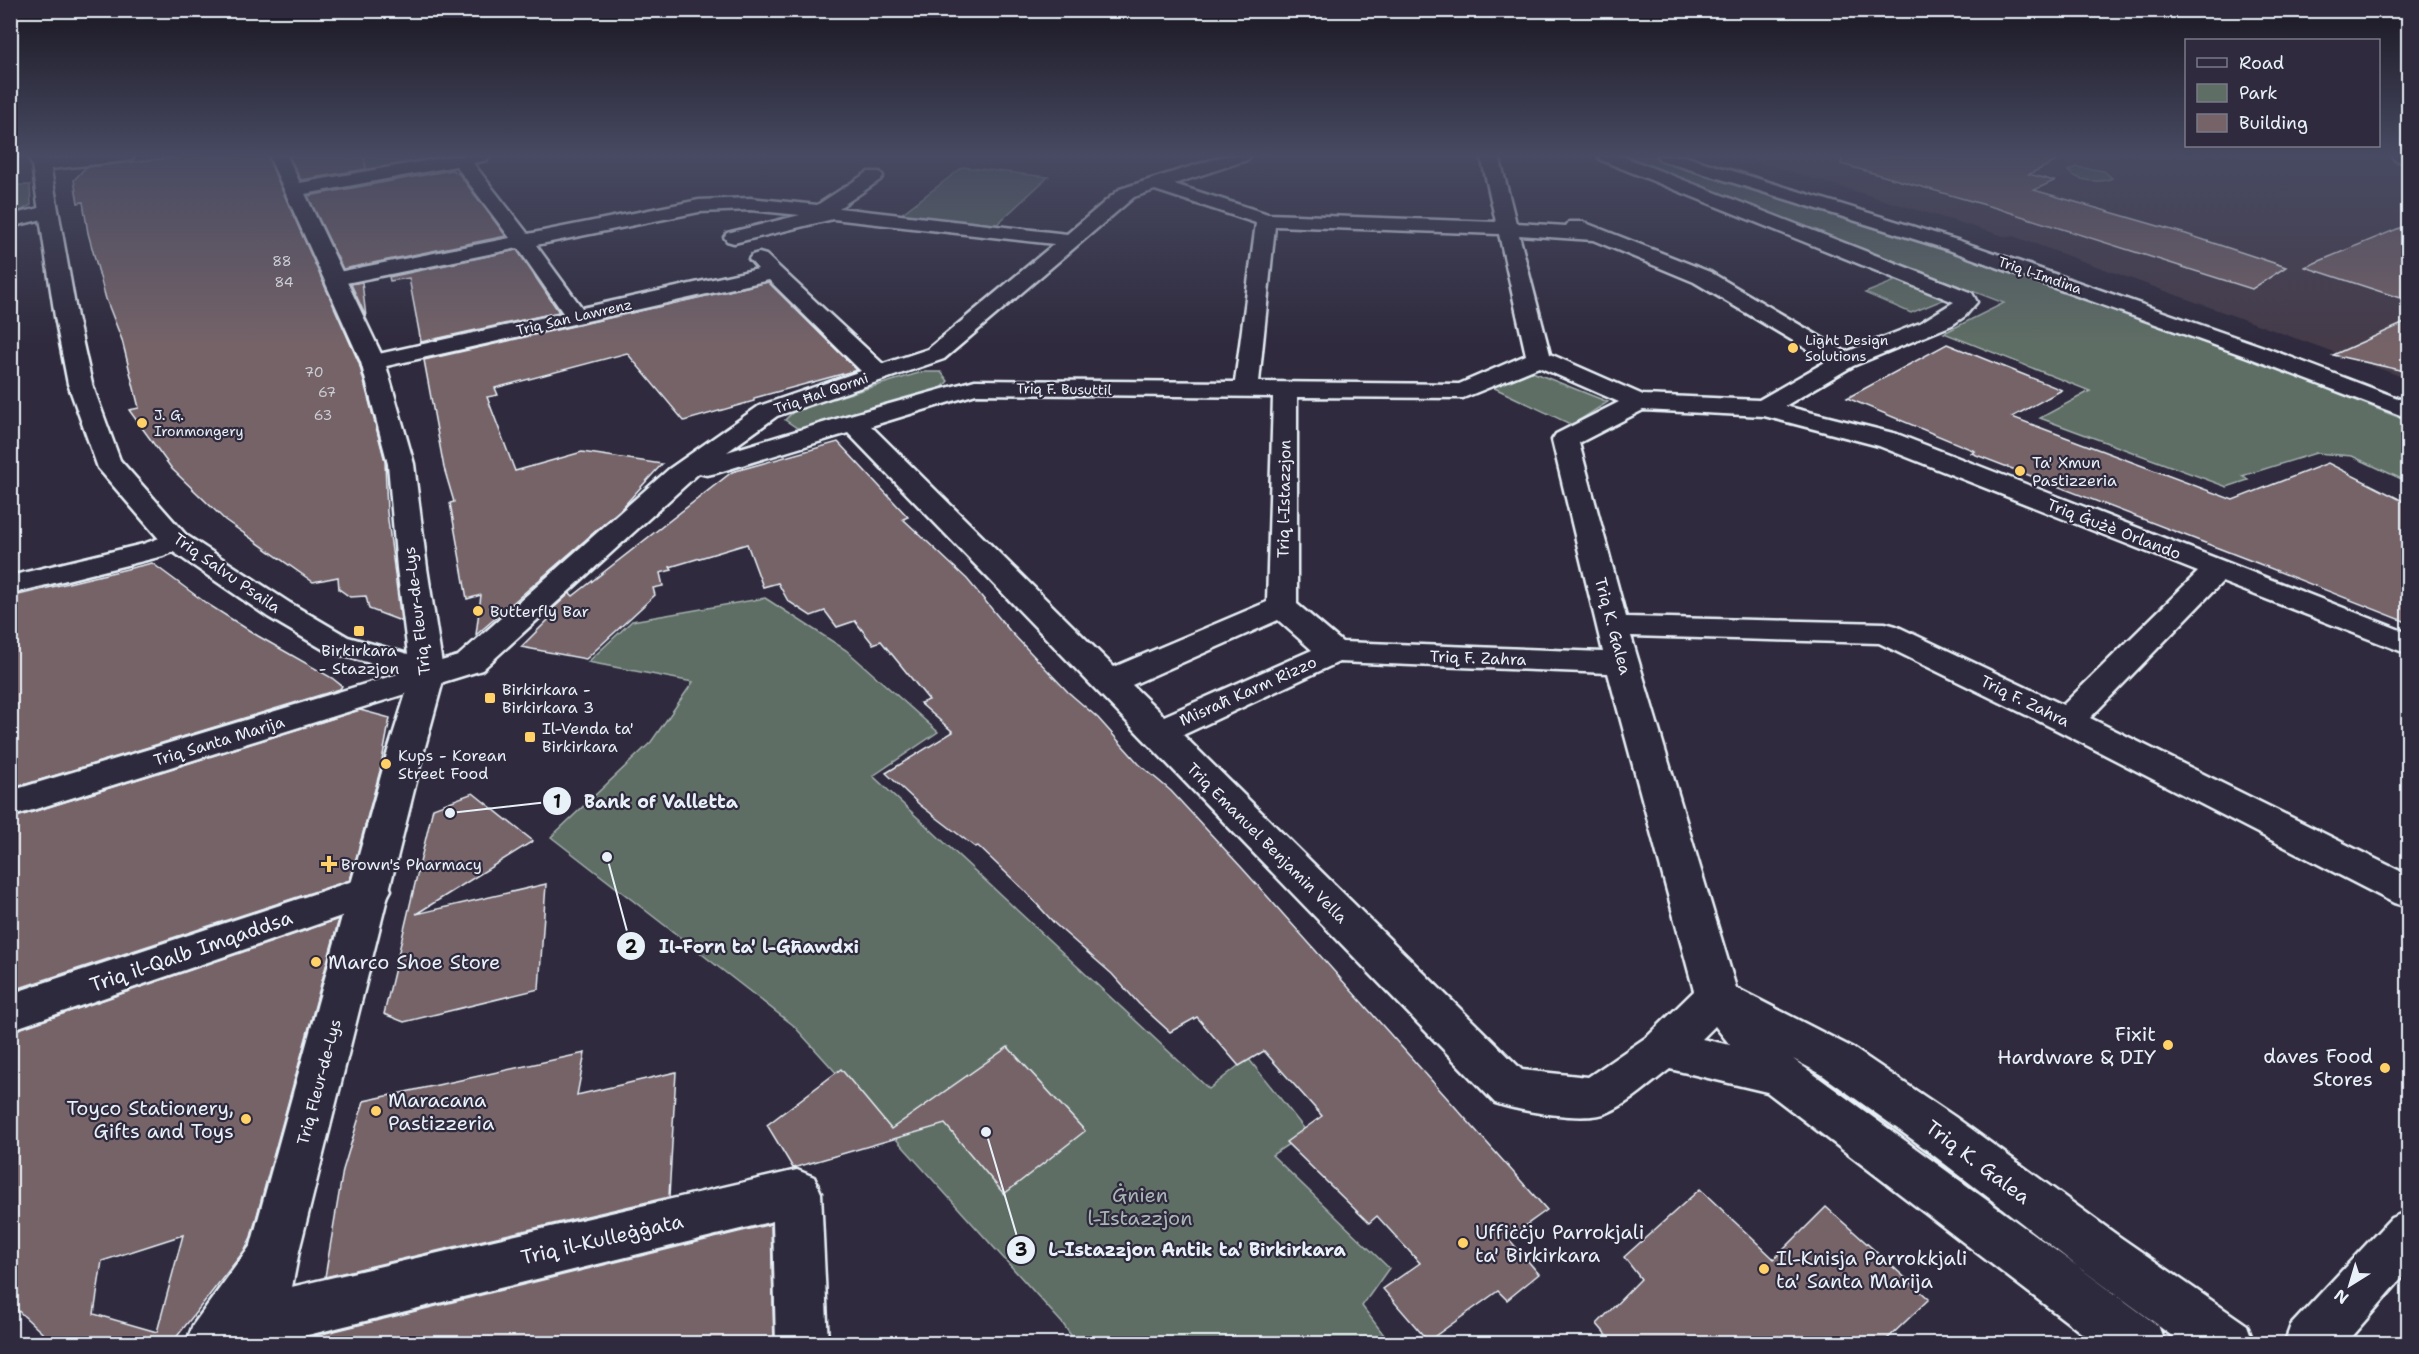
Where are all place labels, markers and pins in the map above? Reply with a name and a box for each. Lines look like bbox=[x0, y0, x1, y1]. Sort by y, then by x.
place label: Light Design Solutions bbox=[1805, 331, 1889, 365]
marker: Light Design Solutions bbox=[1786, 341, 1800, 355]
place label: J. G. Ironmongery bbox=[154, 406, 244, 440]
marker: J. G. Ironmongery bbox=[135, 416, 149, 430]
place label: Ta' Xmun Pastizzeria bbox=[2032, 452, 2117, 491]
marker: Ta' Xmun Pastizzeria bbox=[2013, 464, 2027, 478]
place label: Butterfly Bar bbox=[490, 601, 589, 622]
marker: Butterfly Bar bbox=[471, 604, 485, 618]
marker: Birkirkara - Stazzjon bbox=[352, 624, 366, 638]
place label: Birkirkara - Stazzjon bbox=[319, 640, 399, 679]
place label: Birkirkara - Birkirkara 3 bbox=[502, 679, 594, 718]
marker: Birkirkara - Birkirkara 3 bbox=[483, 691, 497, 705]
place label: Il-Venda ta' Birkirkara bbox=[542, 718, 634, 757]
marker: Il-Venda ta' Birkirkara bbox=[523, 730, 537, 744]
place label: Kups - Korean Street Food bbox=[398, 745, 507, 784]
marker: Kups - Korean Street Food bbox=[379, 757, 393, 771]
callout: Bank of Valletta bbox=[542, 783, 750, 819]
place label: Brown's Pharmacy bbox=[341, 854, 482, 875]
marker: Brown's Pharmacy bbox=[322, 857, 336, 871]
callout: Il-Forn ta' l-Għawdxi bbox=[616, 928, 871, 964]
place label: Marco Shoe Store bbox=[328, 949, 500, 975]
marker: Marco Shoe Store bbox=[309, 955, 323, 969]
place label: Fixit Hardware & DIY bbox=[1997, 1021, 2156, 1070]
marker: Fixit Hardware & DIY bbox=[2161, 1038, 2175, 1052]
place label: daves Food Stores bbox=[2263, 1043, 2373, 1092]
marker: daves Food Stores bbox=[2378, 1061, 2392, 1075]
place label: Maracana Pastizzeria bbox=[388, 1087, 495, 1136]
place label: Toyco Stationery, Gifts and Toys bbox=[66, 1095, 234, 1144]
marker: Maracana Pastizzeria bbox=[369, 1104, 383, 1118]
marker: Toyco Stationery, Gifts and Toys bbox=[239, 1112, 253, 1126]
place label: Uffiċċju Parrokjali ta' Birkirkara bbox=[1475, 1219, 1644, 1268]
callout: L-Istazzjon Antik ta' Birkirkara bbox=[1006, 1232, 1358, 1268]
marker: Uffiċċju Parrokjali ta' Birkirkara bbox=[1456, 1236, 1470, 1250]
place label: Il-Knisja Parrokkjali ta' Santa Marija bbox=[1776, 1245, 1968, 1294]
marker: Il-Knisja Parrokkjali ta' Santa Marija bbox=[1757, 1262, 1771, 1276]

